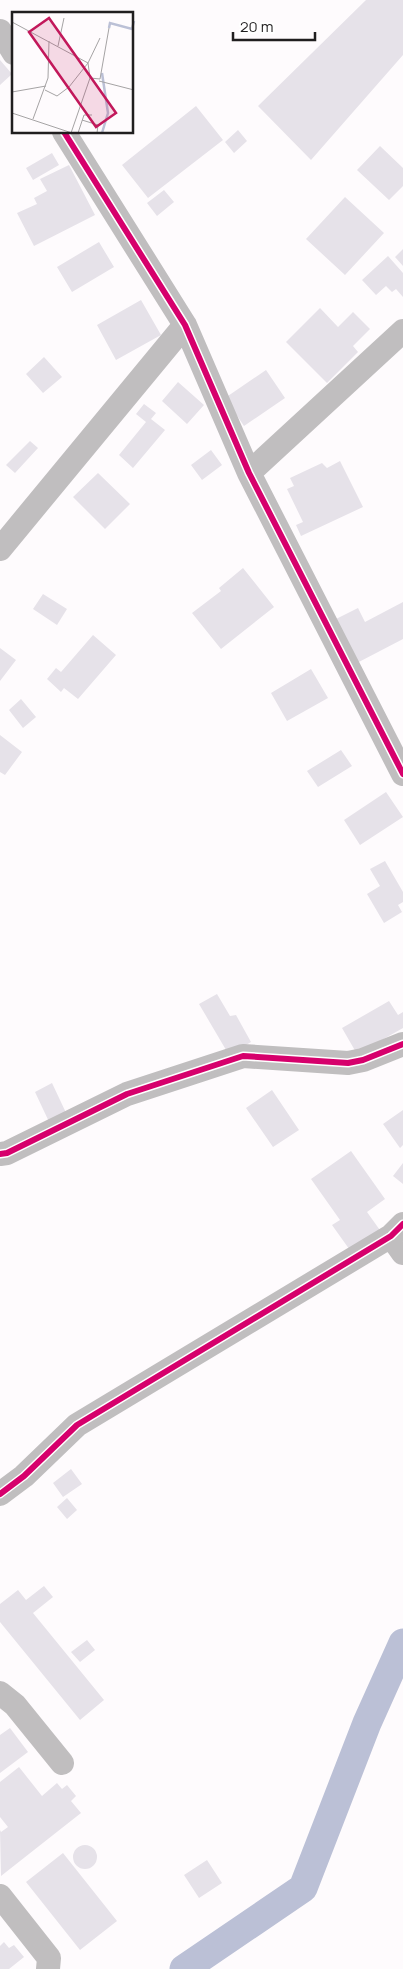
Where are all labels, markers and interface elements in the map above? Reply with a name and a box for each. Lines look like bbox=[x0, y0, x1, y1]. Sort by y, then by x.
scale bar bbox=[233, 10, 316, 42]
inset map bbox=[12, 12, 134, 134]
text: 20 m bbox=[240, 16, 273, 37]

